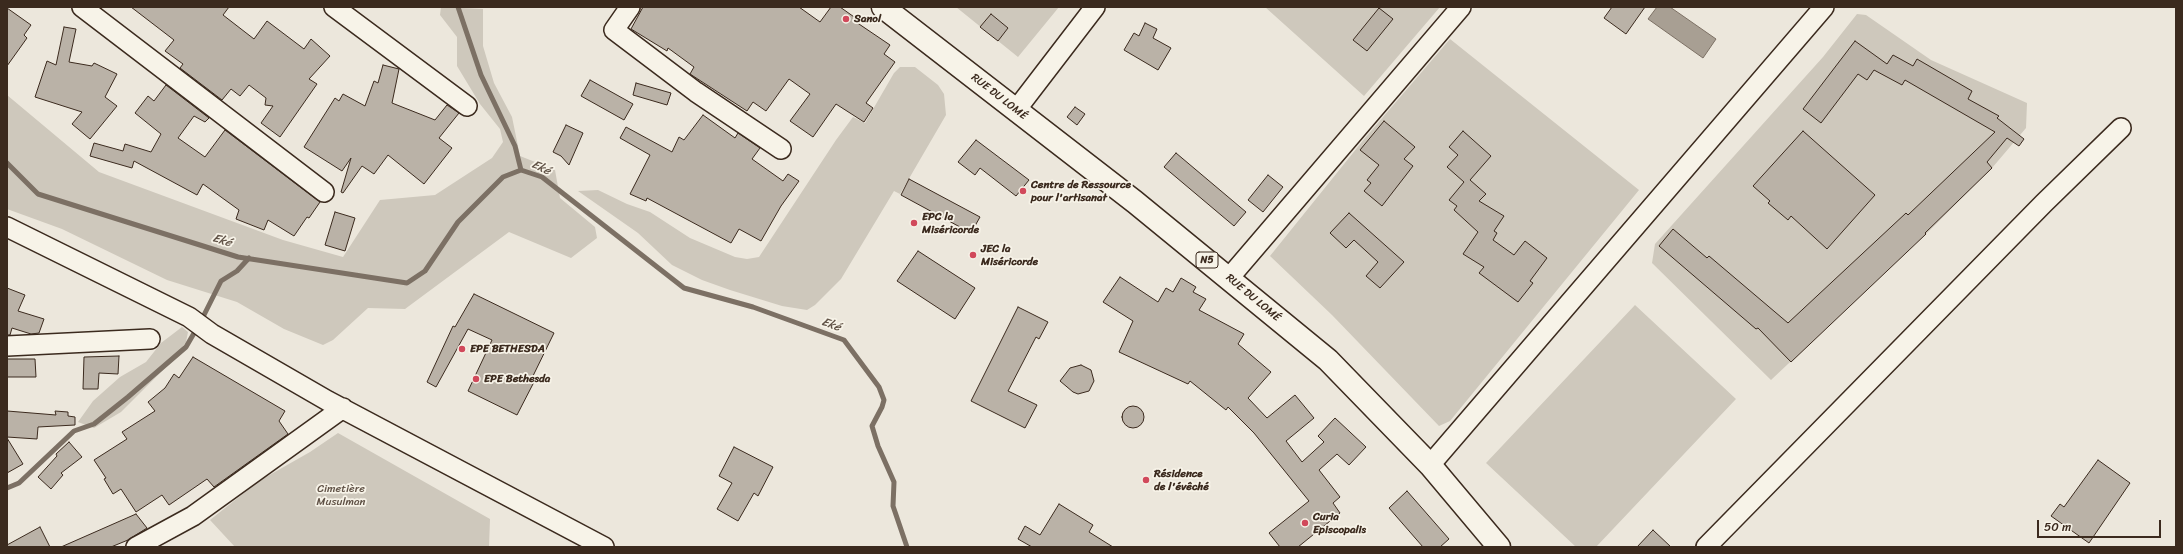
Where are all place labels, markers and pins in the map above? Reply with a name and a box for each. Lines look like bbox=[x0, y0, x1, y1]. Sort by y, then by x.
place label: Sanol bbox=[854, 12, 881, 26]
marker: Sanol bbox=[841, 14, 851, 24]
place label: Centre de Ressource pour l'artisanat bbox=[1031, 178, 1131, 204]
marker: Centre de Ressource pour l'artisanat bbox=[1018, 186, 1028, 196]
place label: EPC la Miséricorde bbox=[922, 210, 979, 236]
marker: EPC la Miséricorde bbox=[909, 218, 919, 228]
place label: JEC la Miséricorde bbox=[981, 242, 1038, 268]
marker: JEC la Miséricorde bbox=[968, 250, 978, 260]
place label: EPE BETHESDA bbox=[470, 342, 545, 356]
marker: EPE BETHESDA bbox=[457, 344, 467, 354]
place label: EPE Bethesda bbox=[484, 372, 550, 386]
marker: EPE Bethesda bbox=[471, 374, 481, 384]
place label: Résidence de l'évêché bbox=[1154, 467, 1209, 493]
marker: Résidence de l'évêché bbox=[1141, 475, 1151, 485]
place label: Curia Episcopalis bbox=[1313, 510, 1366, 536]
marker: Curia Episcopalis bbox=[1300, 518, 1310, 528]

